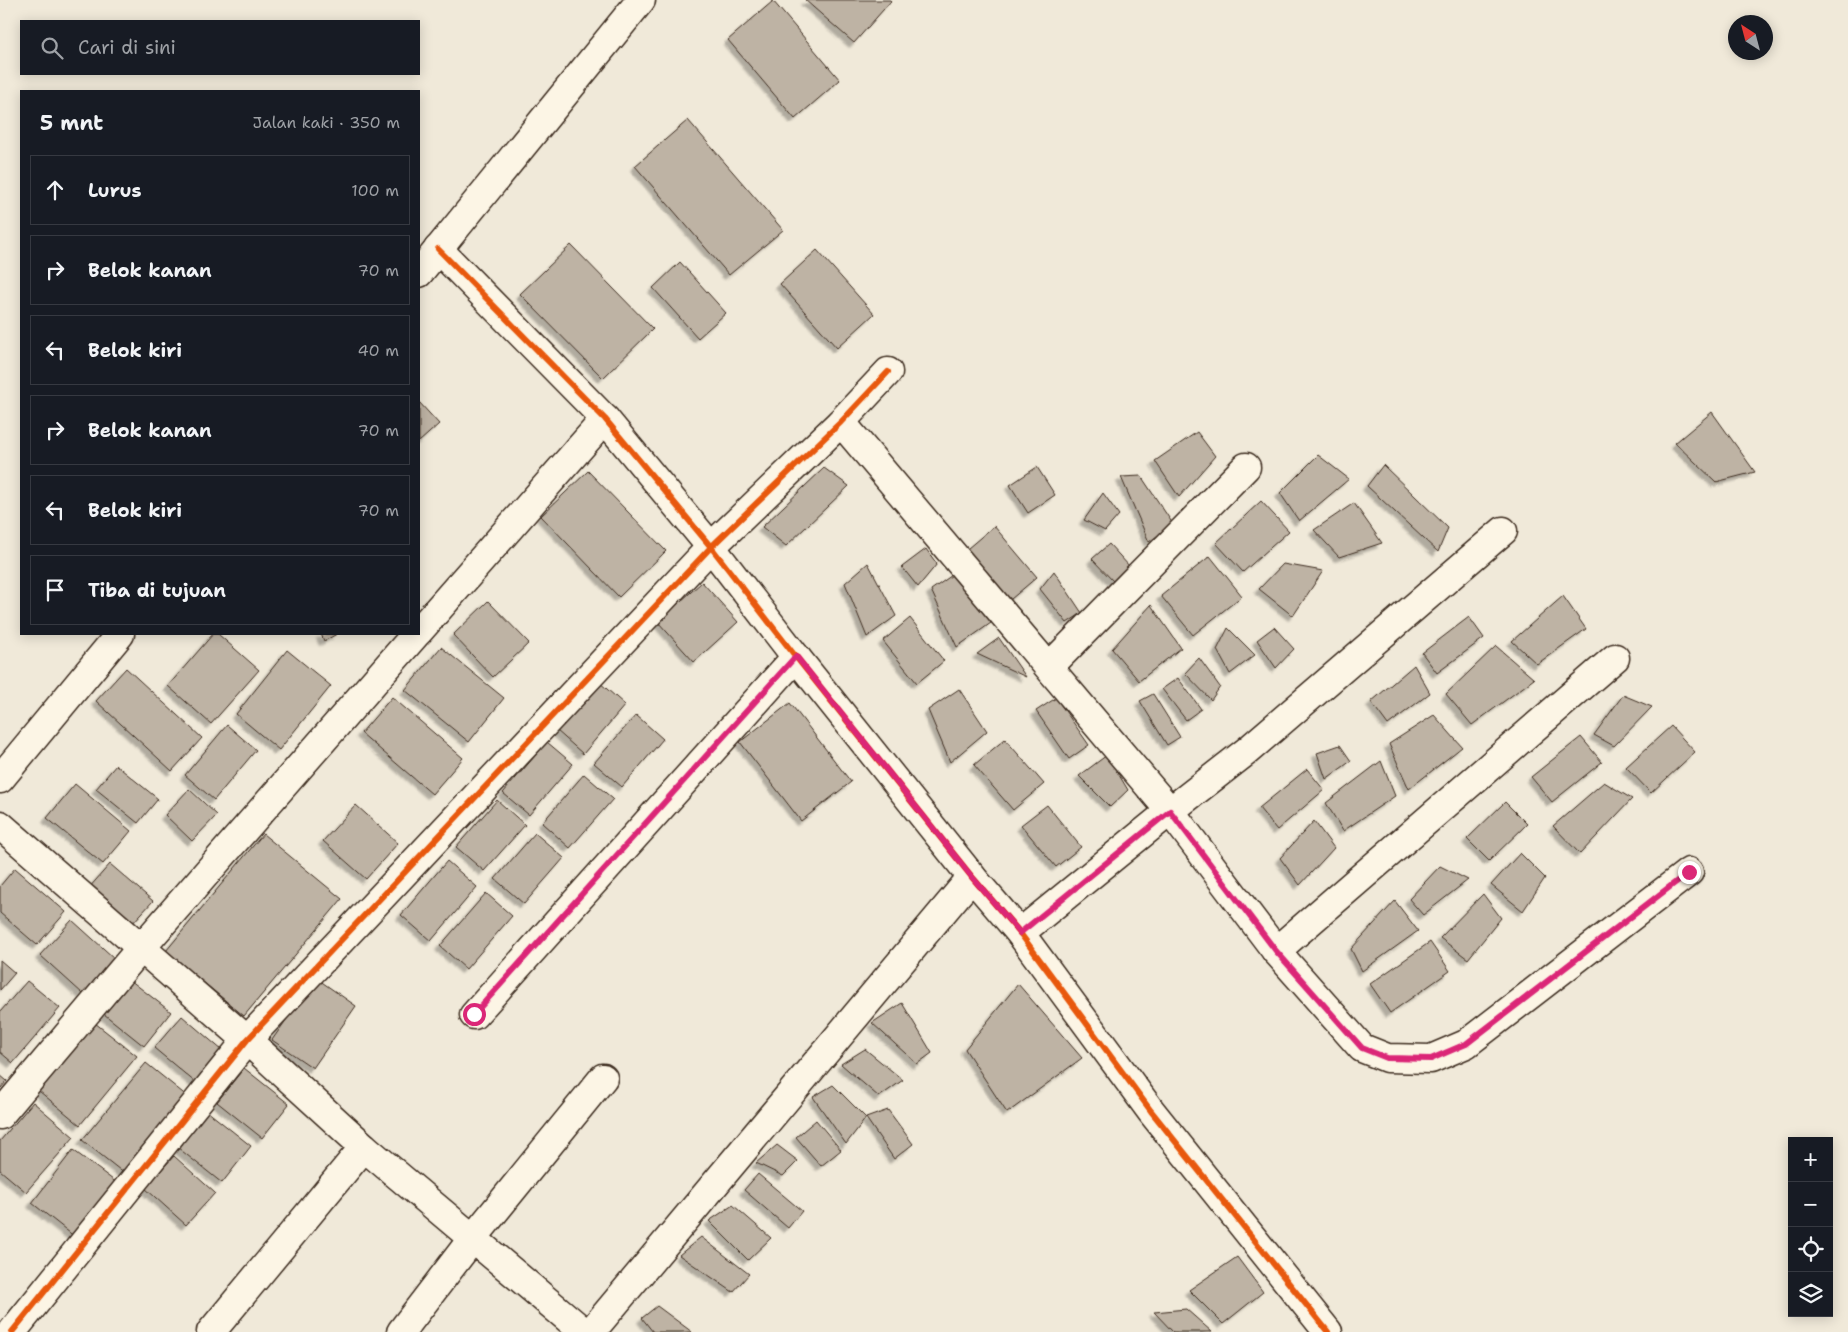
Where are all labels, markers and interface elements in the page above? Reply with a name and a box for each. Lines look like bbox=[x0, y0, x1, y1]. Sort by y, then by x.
north arrow bbox=[1728, 15, 1773, 60]
search box bbox=[20, 20, 420, 75]
icon: search bbox=[38, 34, 66, 62]
text: Cari di sini bbox=[78, 35, 176, 60]
text: 5 mnt bbox=[40, 109, 103, 137]
text: Jalan kaki · 350 m bbox=[252, 112, 400, 133]
icon: ahead bbox=[41, 176, 69, 204]
text: Lurus bbox=[88, 178, 142, 203]
text: 100 m bbox=[351, 180, 399, 201]
icon: right bbox=[41, 256, 69, 284]
text: Belok kanan bbox=[88, 258, 212, 283]
text: 70 m bbox=[358, 260, 399, 281]
icon: left bbox=[41, 336, 69, 364]
text: Belok kiri bbox=[88, 338, 182, 363]
text: 40 m bbox=[357, 340, 399, 361]
icon: right bbox=[41, 416, 69, 444]
text: Belok kanan bbox=[88, 418, 212, 443]
text: 70 m bbox=[358, 420, 399, 441]
icon: left bbox=[41, 496, 69, 524]
text: Belok kiri bbox=[88, 498, 182, 523]
text: 70 m bbox=[358, 500, 399, 521]
icon: arrive bbox=[41, 576, 69, 604]
text: Tiba di tujuan bbox=[88, 578, 226, 603]
route end bbox=[1678, 861, 1701, 884]
route start bbox=[463, 1003, 486, 1026]
map controls bbox=[1788, 1137, 1833, 1317]
button: + bbox=[1788, 1137, 1833, 1182]
button: − bbox=[1788, 1182, 1833, 1227]
button: locate bbox=[1788, 1227, 1833, 1272]
button: layers bbox=[1788, 1272, 1833, 1317]

